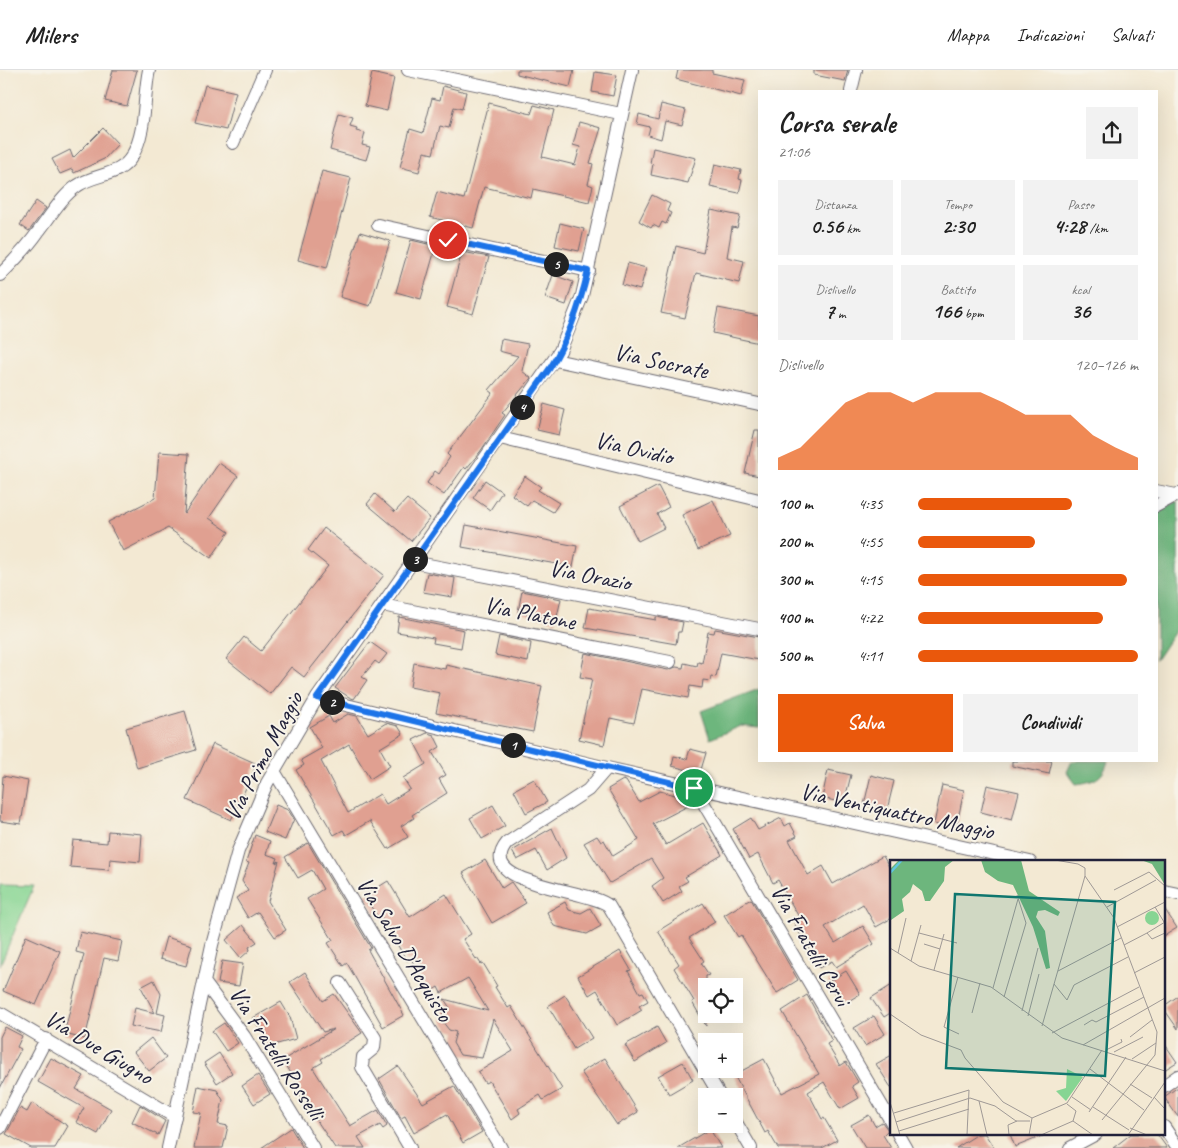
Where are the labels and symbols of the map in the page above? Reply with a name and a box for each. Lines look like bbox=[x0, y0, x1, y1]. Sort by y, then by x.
pin bbox=[427, 219, 469, 261]
pin: 5 bbox=[544, 252, 568, 276]
street label: Via Socrate bbox=[611, 336, 713, 386]
pin: 4 bbox=[510, 394, 534, 420]
street label: Via Ovidio bbox=[592, 424, 678, 472]
pin: 3 bbox=[402, 546, 428, 572]
street label: Via Orazio bbox=[547, 552, 636, 598]
street label: Via Platone bbox=[482, 590, 580, 637]
street label: Via Primo Maggio bbox=[217, 685, 310, 826]
pin: 2 bbox=[320, 690, 344, 714]
pin: 1 bbox=[500, 732, 526, 758]
pin bbox=[673, 767, 715, 809]
street label: Via Ventiquattro Maggio bbox=[797, 776, 998, 846]
inset map bbox=[890, 860, 1166, 1136]
street label: Via Salvo D'Acquisto bbox=[350, 871, 461, 1028]
street label: Via Fratelli Cervi bbox=[764, 879, 859, 1013]
street label: Via Fratelli Rosselli bbox=[223, 981, 333, 1128]
street label: Via Due Giugno bbox=[39, 1003, 160, 1092]

